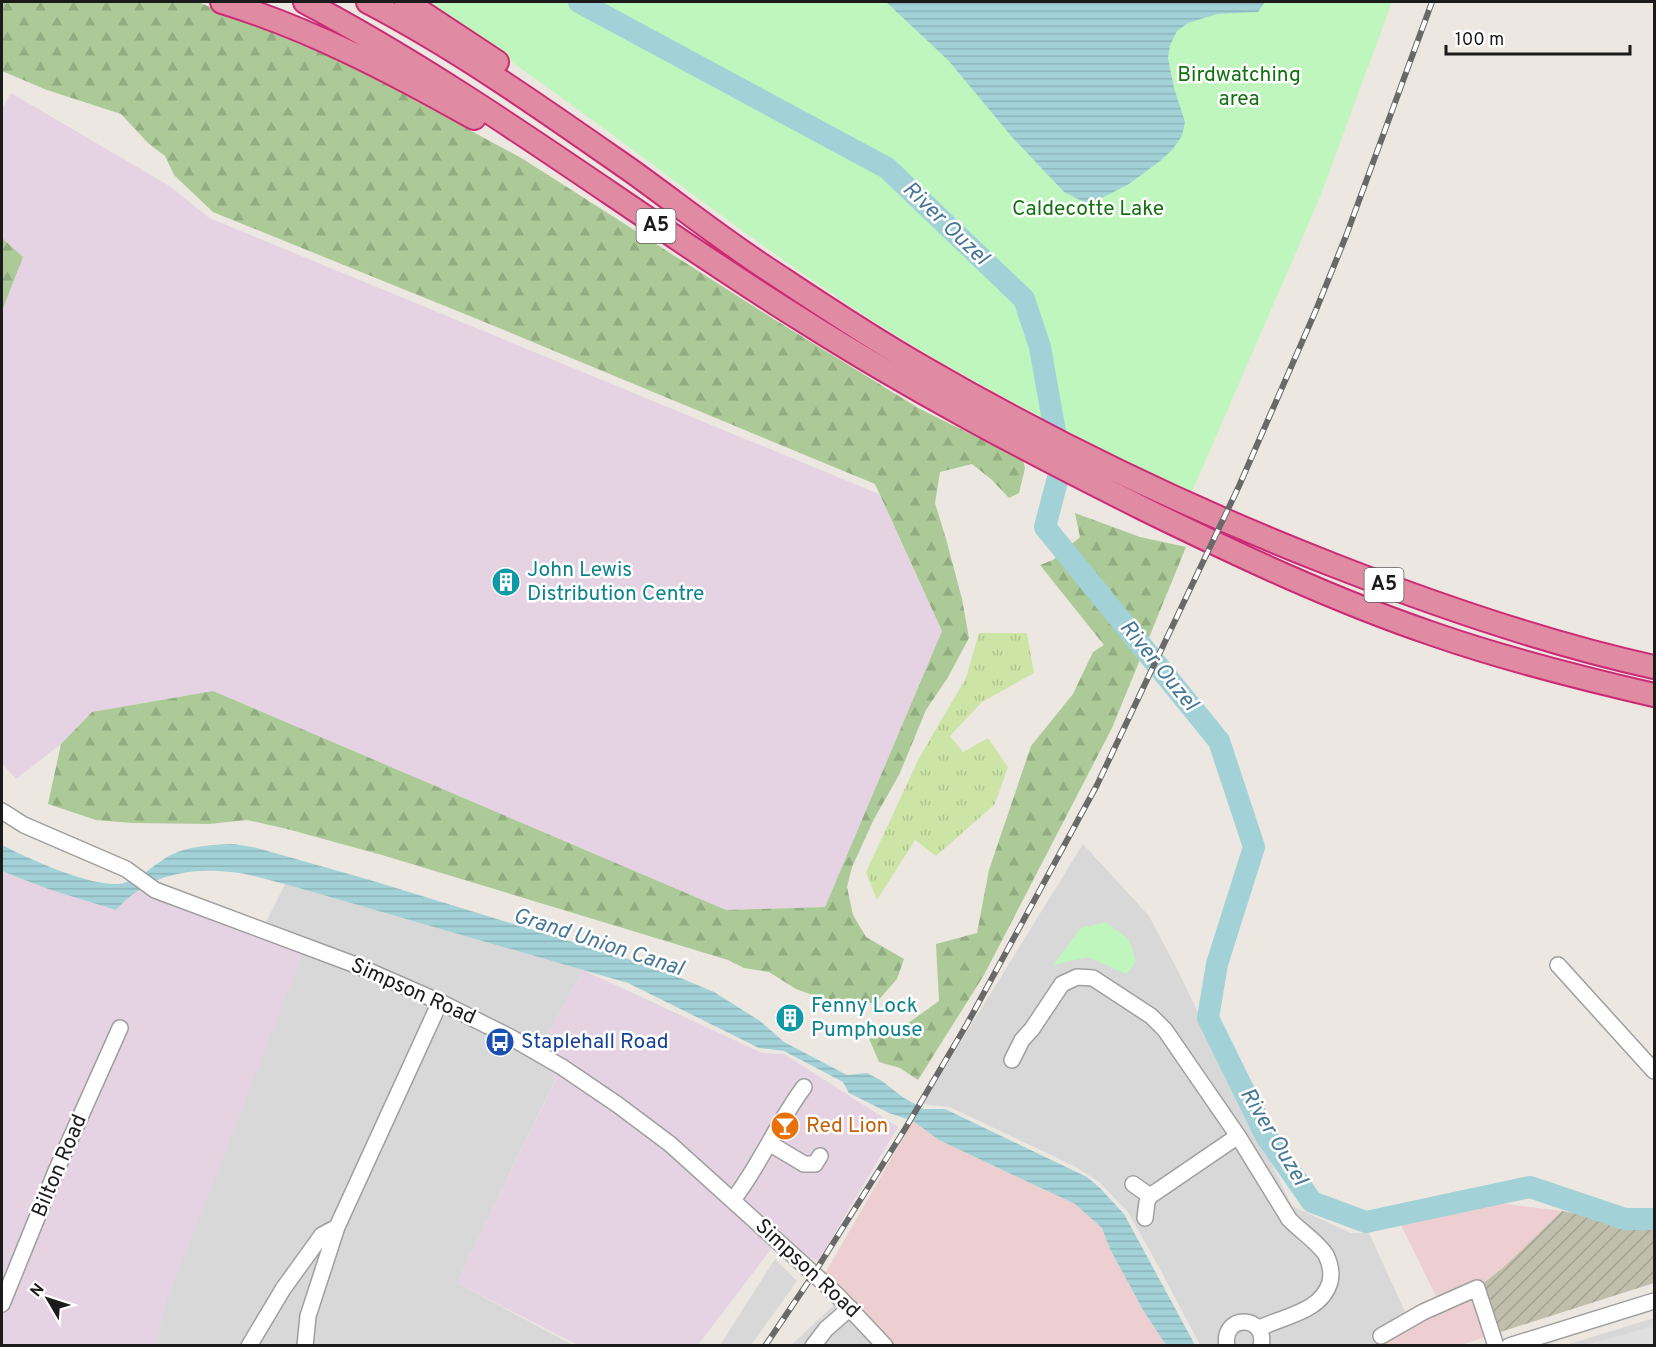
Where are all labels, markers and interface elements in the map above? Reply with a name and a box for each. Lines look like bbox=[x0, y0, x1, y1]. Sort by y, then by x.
scale bar bbox=[1446, 18, 1630, 56]
text: 100 m bbox=[1455, 29, 1504, 52]
park label: Birdwatching area bbox=[1177, 62, 1301, 113]
water label: River Ouzel bbox=[896, 176, 995, 273]
park label: Caldecotte Lake bbox=[1012, 196, 1164, 223]
road number: A5 bbox=[636, 209, 676, 243]
place label: John Lewis Distribution Centre bbox=[527, 557, 704, 608]
building icon: John Lewis Distribution Centre bbox=[490, 566, 522, 598]
road number: A5 bbox=[1364, 568, 1404, 602]
water label: River Ouzel bbox=[1113, 615, 1204, 718]
water label: Grand Union Canal bbox=[510, 903, 688, 984]
street label: Simpson Road bbox=[346, 952, 480, 1032]
place label: Fenny Lock Pumphouse bbox=[811, 993, 922, 1044]
building icon: Fenny Lock Pumphouse bbox=[774, 1002, 806, 1034]
bus stop icon: Staplehall Road bbox=[484, 1026, 516, 1058]
place label: Staplehall Road bbox=[521, 1029, 669, 1056]
water label: River Ouzel bbox=[1233, 1083, 1313, 1192]
street label: Bilton Road bbox=[26, 1110, 94, 1222]
bar icon: Red Lion bbox=[769, 1110, 801, 1142]
place label: Red Lion bbox=[806, 1113, 888, 1140]
street label: Simpson Road bbox=[749, 1213, 865, 1325]
north arrow bbox=[18, 1269, 78, 1329]
text: N bbox=[27, 1280, 49, 1302]

